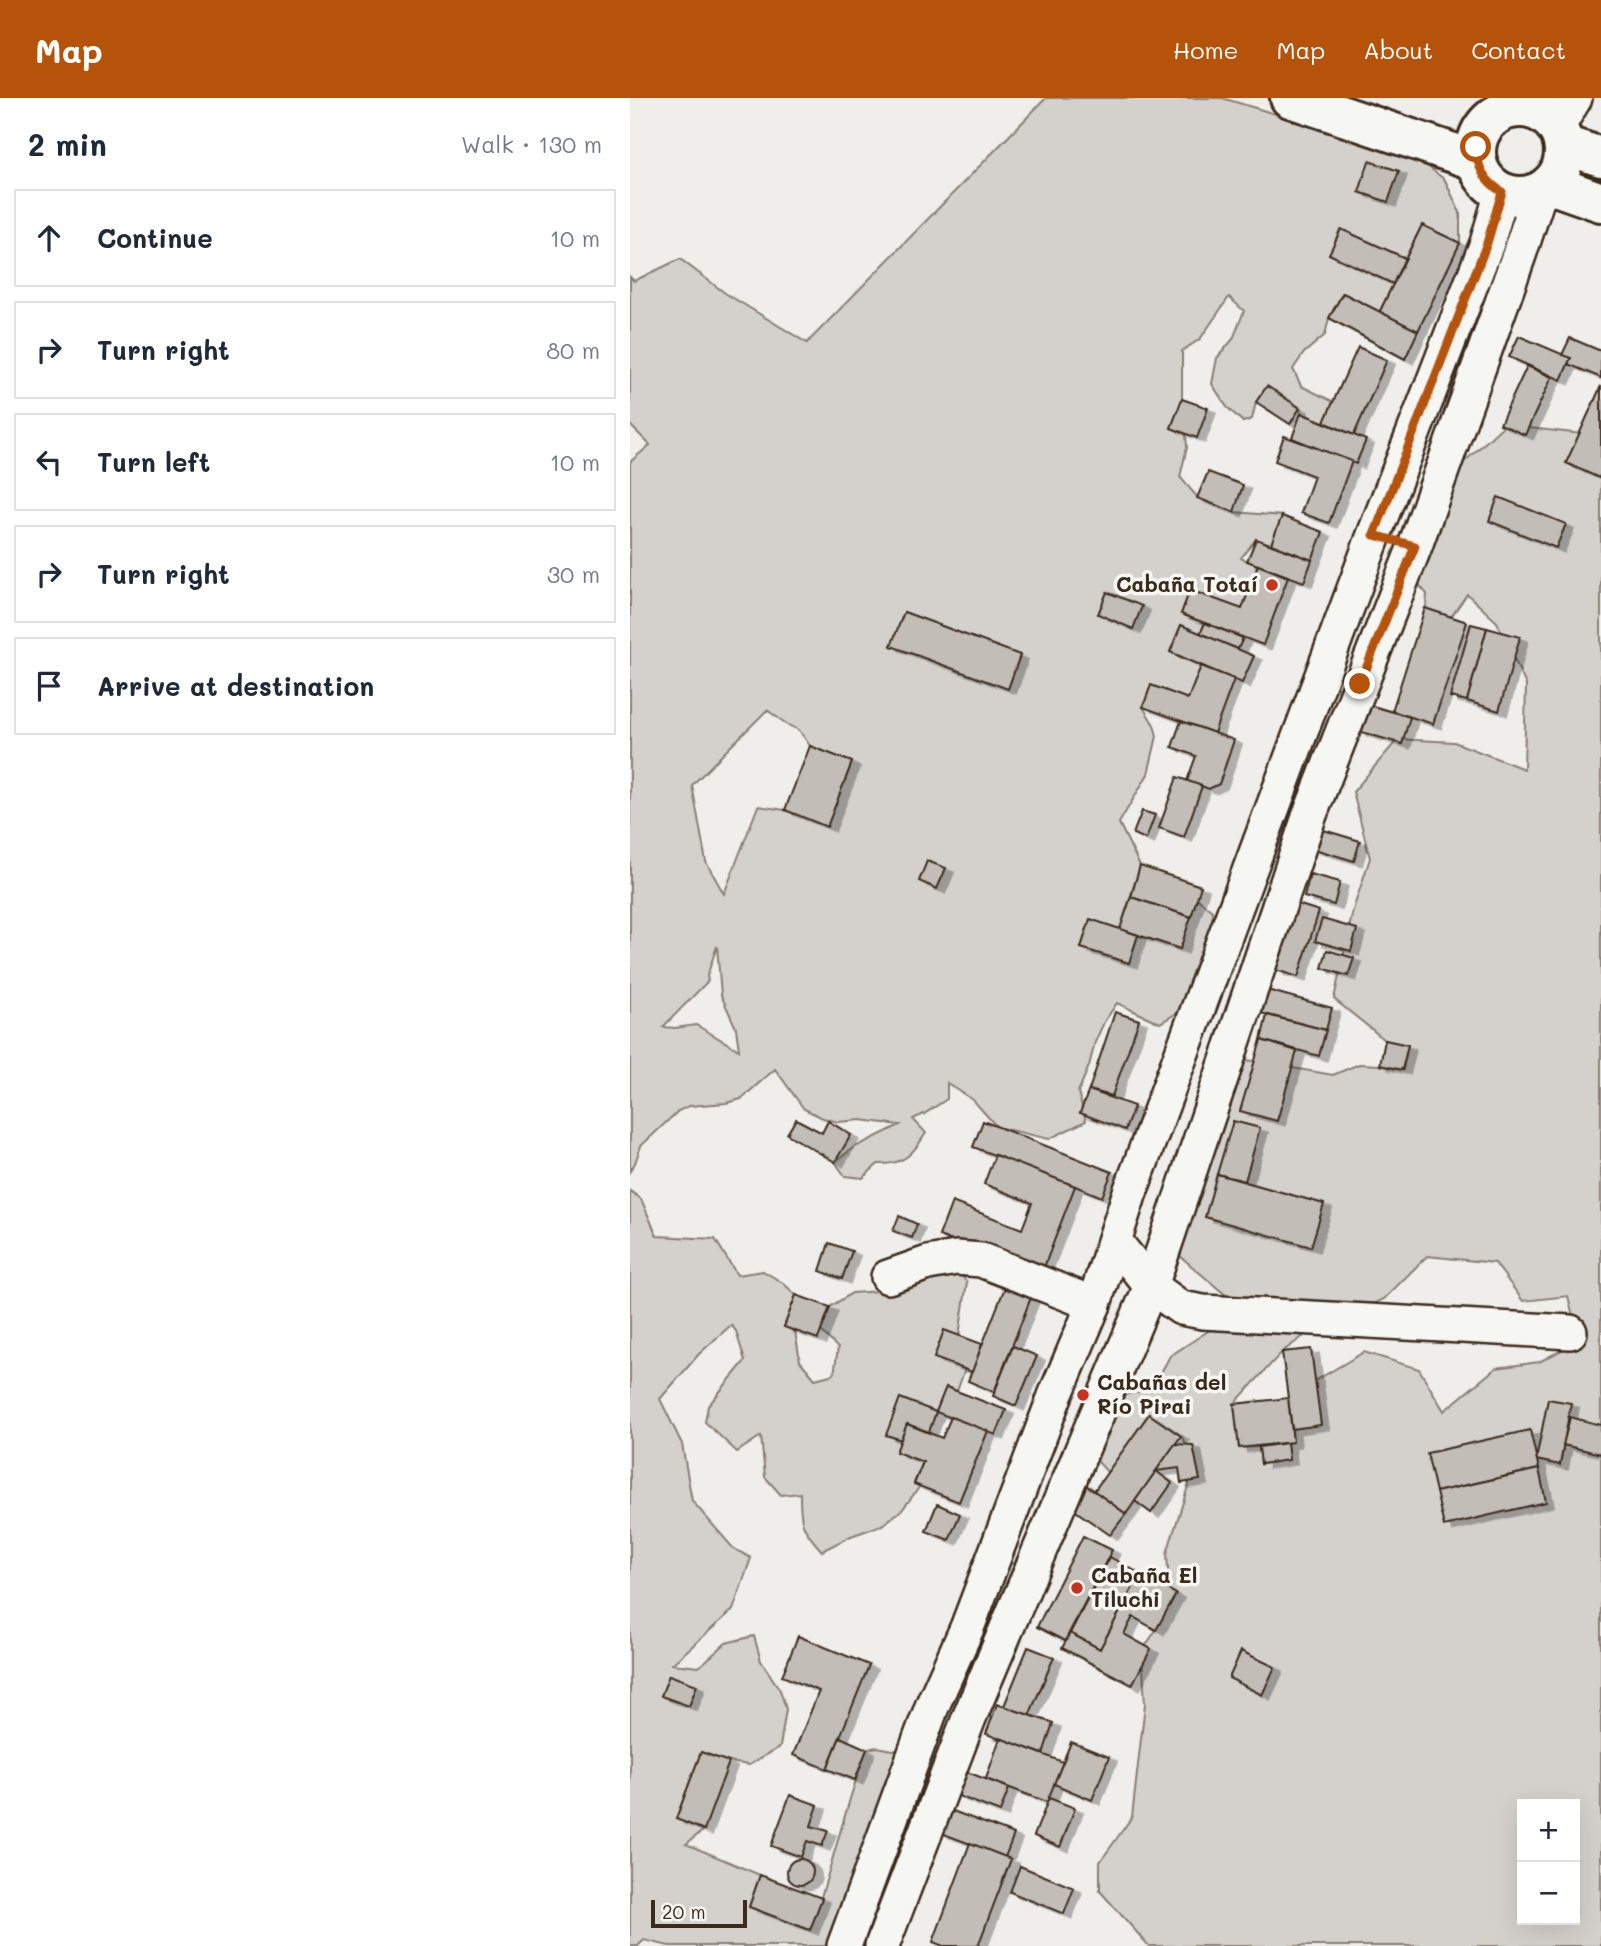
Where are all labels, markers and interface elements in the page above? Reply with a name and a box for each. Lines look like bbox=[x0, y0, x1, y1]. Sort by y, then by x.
text: Map bbox=[35, 28, 103, 71]
text: Home bbox=[1173, 34, 1238, 65]
text: Map bbox=[1276, 34, 1325, 65]
text: About bbox=[1363, 34, 1433, 65]
text: Contact bbox=[1471, 34, 1566, 65]
text: 2 min bbox=[28, 124, 107, 164]
text: Walk · 130 m bbox=[461, 129, 602, 159]
route start bbox=[1460, 131, 1491, 162]
icon: ahead bbox=[30, 219, 68, 257]
text: Continue bbox=[97, 221, 213, 255]
text: 10 m bbox=[550, 223, 600, 253]
icon: right bbox=[30, 331, 68, 369]
text: Turn right bbox=[97, 333, 230, 367]
text: 80 m bbox=[546, 335, 600, 365]
icon: left bbox=[30, 443, 68, 481]
text: Turn left bbox=[97, 445, 210, 479]
text: 10 m bbox=[550, 447, 600, 477]
icon: right bbox=[30, 555, 68, 593]
text: Turn right bbox=[97, 557, 230, 591]
text: 30 m bbox=[547, 559, 600, 589]
place label: Cabaña Totaí bbox=[1116, 570, 1258, 597]
marker: Cabaña Totaí bbox=[1264, 577, 1280, 593]
icon: arrive bbox=[30, 667, 68, 705]
route end bbox=[1344, 668, 1375, 699]
text: Arrive at destination bbox=[97, 669, 374, 703]
place label: Cabañas del Río Pirai bbox=[1097, 1368, 1226, 1419]
marker: Cabañas del Río Pirai bbox=[1075, 1387, 1091, 1403]
place label: Cabaña El Tiluchi bbox=[1091, 1561, 1197, 1612]
marker: Cabaña El Tiluchi bbox=[1069, 1580, 1085, 1596]
map controls bbox=[1517, 1799, 1580, 1925]
button: + bbox=[1517, 1799, 1580, 1862]
button: − bbox=[1517, 1862, 1580, 1925]
scale bar bbox=[651, 1897, 747, 1929]
text: 20 m bbox=[662, 1899, 706, 1924]

